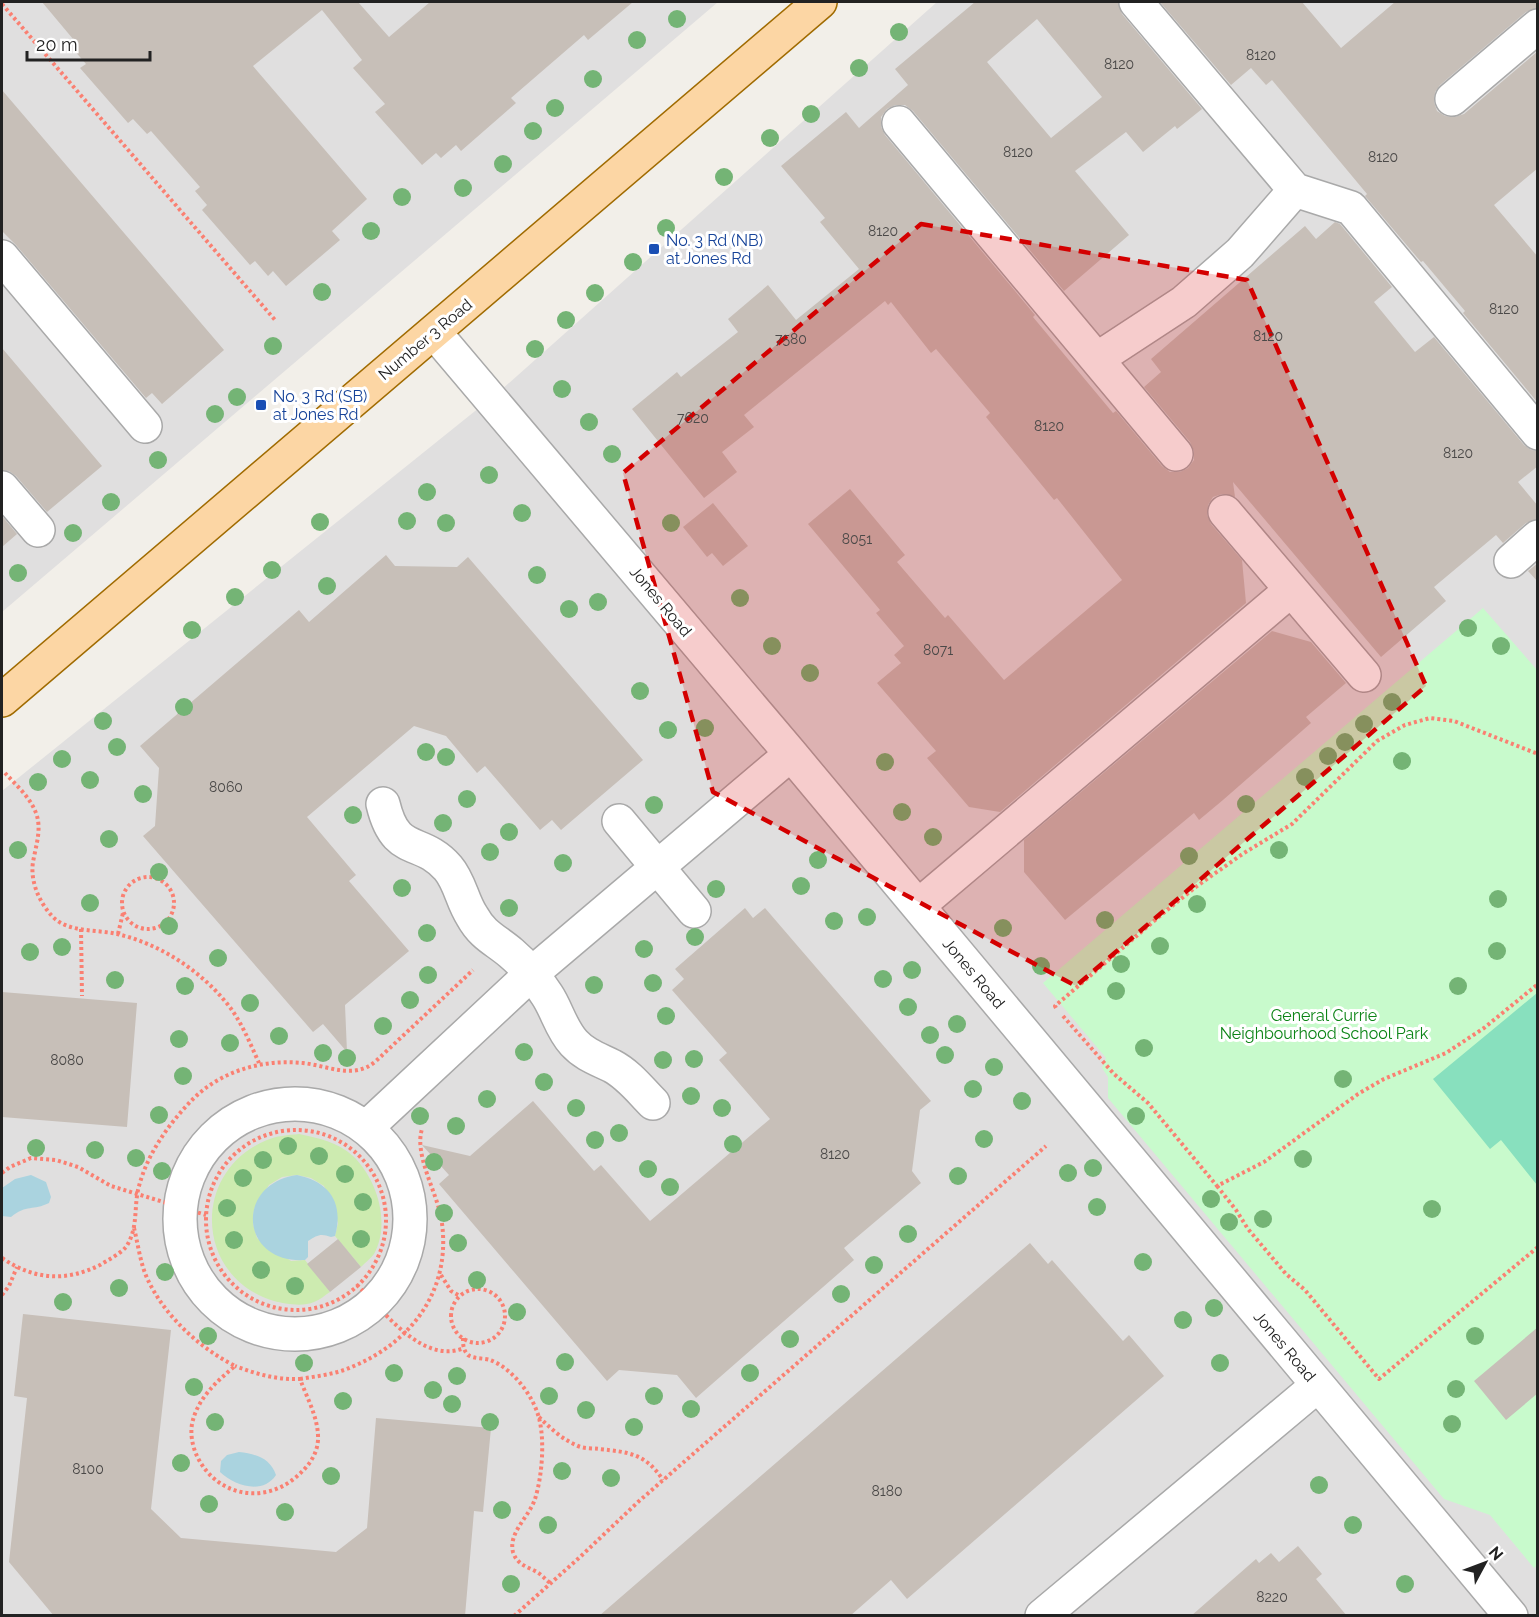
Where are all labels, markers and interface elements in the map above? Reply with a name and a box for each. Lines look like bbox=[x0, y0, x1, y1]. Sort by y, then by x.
scale bar bbox=[27, 24, 150, 62]
text: 20 m bbox=[36, 34, 78, 55]
house number: 8120 bbox=[1246, 47, 1276, 63]
house number: 8120 bbox=[1104, 56, 1134, 72]
house number: 8120 bbox=[1003, 144, 1033, 160]
house number: 8120 bbox=[1368, 149, 1398, 165]
house number: 8120 bbox=[868, 223, 898, 239]
place label: No. 3 Rd (NB) at Jones Rd bbox=[666, 231, 763, 268]
marker: No. 3 Rd (NB) at Jones Rd bbox=[647, 242, 661, 256]
street label: Number 3 Road bbox=[375, 295, 476, 384]
house number: 8120 bbox=[1489, 301, 1519, 317]
house number: 8120 bbox=[1253, 328, 1283, 344]
house number: 7580 bbox=[775, 331, 807, 347]
place label: No. 3 Rd (SB) at Jones Rd bbox=[273, 387, 367, 424]
marker: No. 3 Rd (SB) at Jones Rd bbox=[254, 398, 268, 412]
house number: 7620 bbox=[677, 410, 709, 426]
house number: 8120 bbox=[1034, 418, 1064, 434]
house number: 8120 bbox=[1443, 445, 1473, 461]
house number: 8051 bbox=[842, 531, 872, 547]
street label: Jones Road bbox=[626, 562, 696, 640]
house number: 8071 bbox=[923, 642, 953, 658]
house number: 8060 bbox=[209, 779, 243, 795]
street label: Jones Road bbox=[939, 934, 1009, 1012]
park label: General Currie Neighbourhood School Park bbox=[1220, 1006, 1429, 1043]
house number: 8080 bbox=[50, 1052, 84, 1068]
house number: 8120 bbox=[820, 1146, 850, 1162]
street label: Jones Road bbox=[1250, 1307, 1320, 1385]
house number: 8100 bbox=[72, 1461, 104, 1477]
house number: 8180 bbox=[871, 1483, 903, 1499]
north arrow bbox=[1455, 1533, 1515, 1593]
text: N bbox=[1485, 1543, 1507, 1564]
house number: 8220 bbox=[1256, 1589, 1288, 1605]

